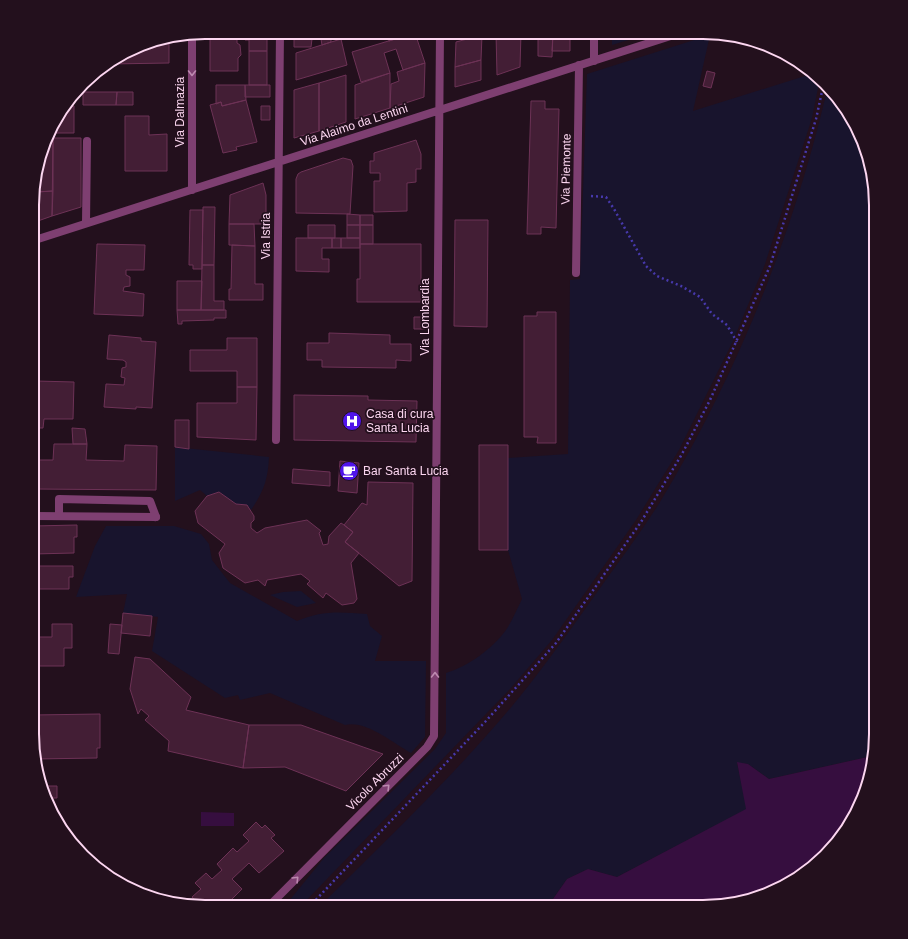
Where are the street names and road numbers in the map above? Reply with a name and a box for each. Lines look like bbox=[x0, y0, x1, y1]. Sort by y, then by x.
street label: Via Dalmazia bbox=[173, 76, 187, 147]
street label: Via Alaimo da Lentini bbox=[299, 101, 409, 149]
street label: Via Piemonte bbox=[558, 133, 574, 205]
street label: Via Istria bbox=[259, 212, 273, 259]
street label: Via Lombardia bbox=[418, 278, 432, 356]
street label: Vicolo Abruzzi bbox=[343, 750, 407, 814]

